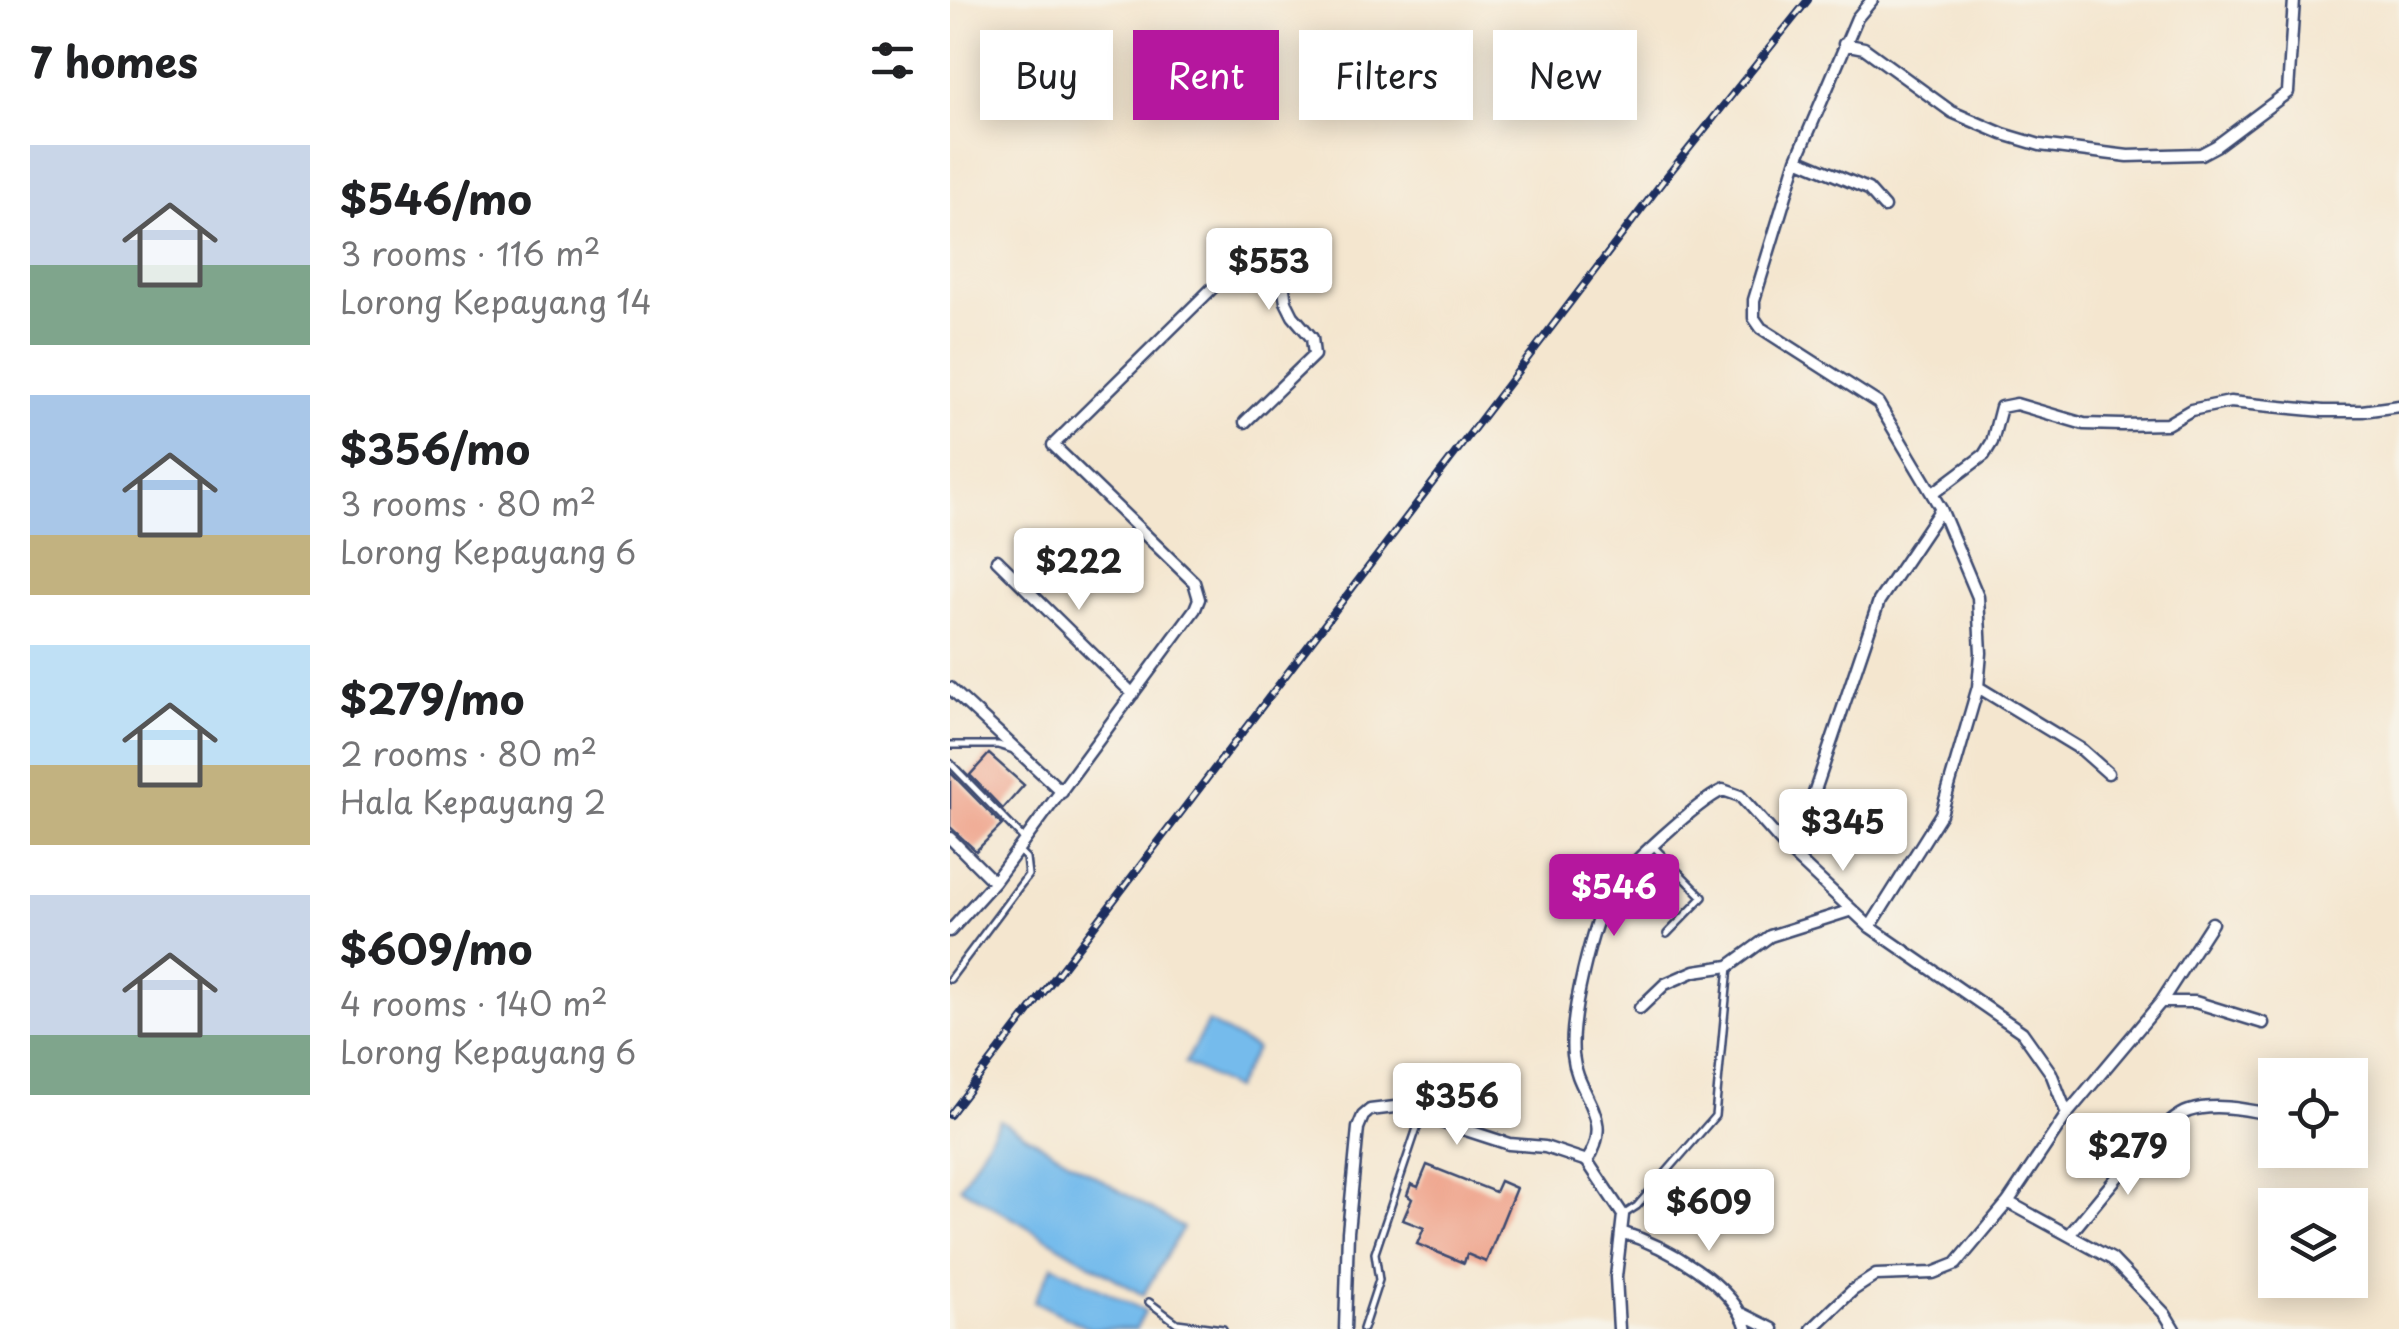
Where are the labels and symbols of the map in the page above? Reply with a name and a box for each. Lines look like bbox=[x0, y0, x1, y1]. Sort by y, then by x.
pin: $553 bbox=[1210, 228, 1328, 313]
pin: $222 bbox=[1020, 528, 1138, 613]
pin: $345 bbox=[1784, 789, 1902, 874]
pin: $546 bbox=[1555, 854, 1673, 939]
pin: $356 bbox=[1398, 1063, 1516, 1148]
pin: $279 bbox=[2069, 1113, 2187, 1198]
pin: $609 bbox=[1650, 1169, 1768, 1254]

